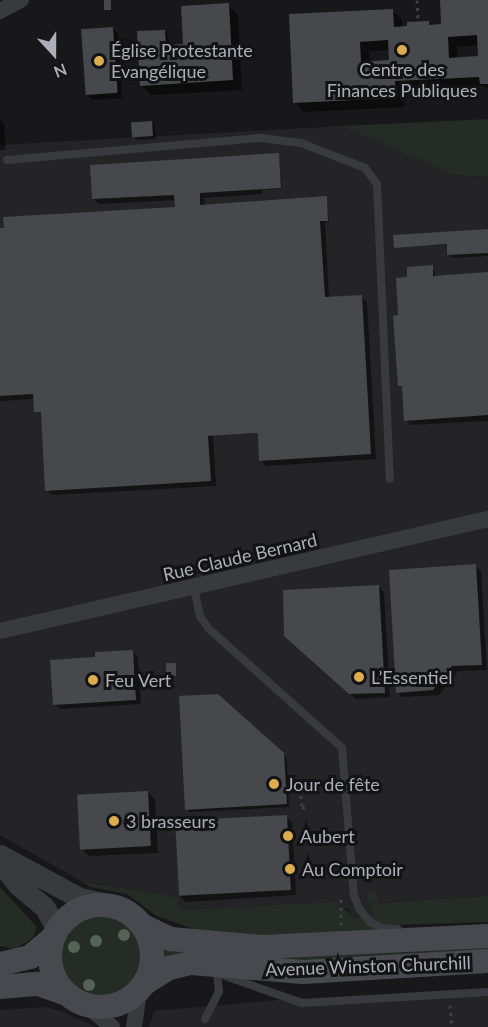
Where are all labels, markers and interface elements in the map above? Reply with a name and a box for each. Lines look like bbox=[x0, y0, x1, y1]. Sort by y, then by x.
north arrow bbox=[24, 24, 84, 84]
place label: Église Protestante Evangélique bbox=[111, 40, 253, 82]
marker: Centre des Finances Publiques bbox=[395, 43, 409, 57]
marker: Église Protestante Evangélique bbox=[92, 54, 106, 68]
place label: Centre des Finances Publiques bbox=[327, 59, 477, 101]
text: N bbox=[51, 60, 70, 82]
street label: Rue Claude Bernard bbox=[161, 529, 319, 585]
place label: L’Essentiel bbox=[371, 666, 452, 688]
place label: Feu Vert bbox=[105, 669, 172, 691]
marker: L’Essentiel bbox=[352, 670, 366, 684]
marker: Feu Vert bbox=[86, 673, 100, 687]
place label: Jour de fête bbox=[286, 773, 380, 795]
marker: Jour de fête bbox=[267, 777, 281, 791]
place label: 3 brasseurs bbox=[126, 810, 216, 832]
marker: 3 brasseurs bbox=[107, 814, 121, 828]
place label: Aubert bbox=[300, 825, 355, 847]
marker: Aubert bbox=[281, 829, 295, 843]
place label: Au Comptoir bbox=[302, 858, 403, 880]
marker: Au Comptoir bbox=[283, 862, 297, 876]
street label: Avenue Winston Churchill bbox=[265, 952, 471, 980]

